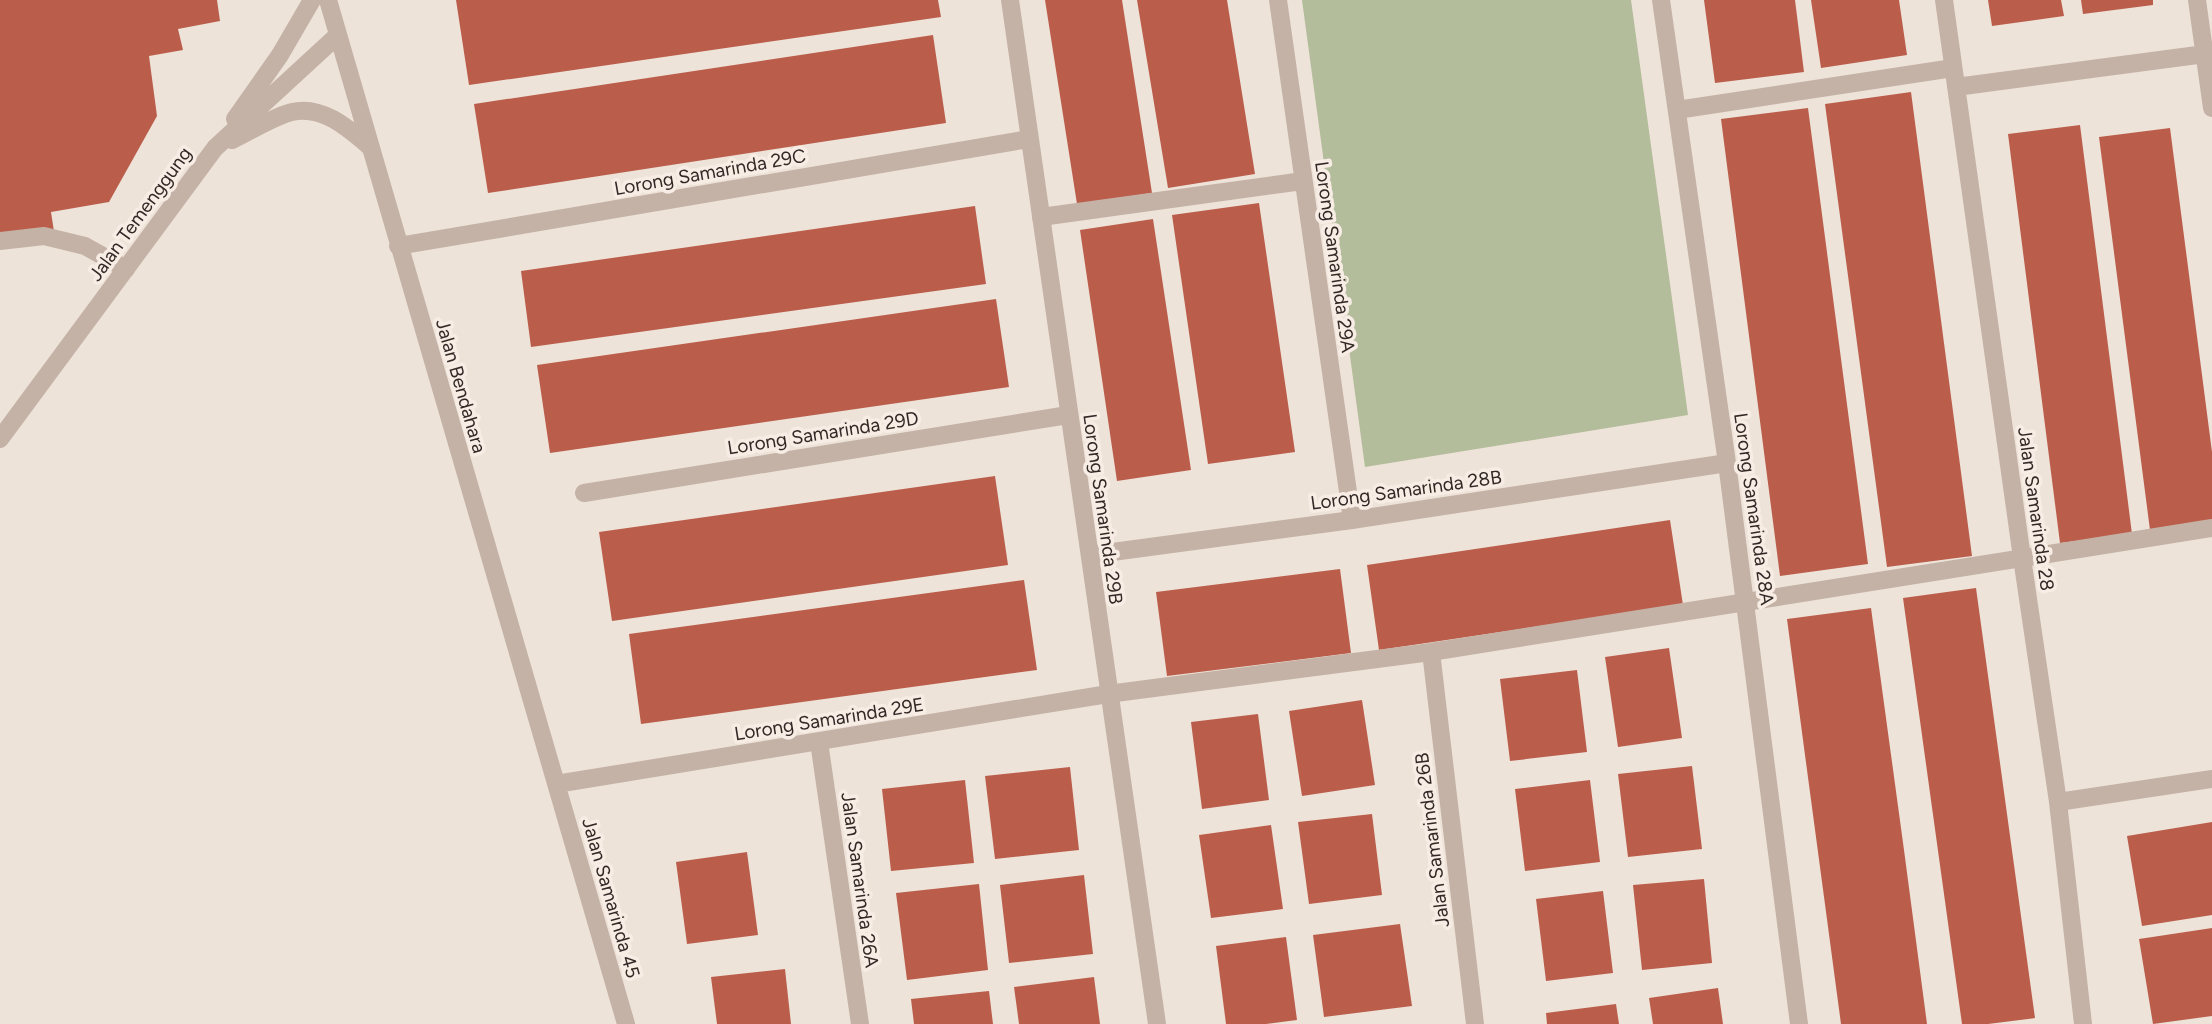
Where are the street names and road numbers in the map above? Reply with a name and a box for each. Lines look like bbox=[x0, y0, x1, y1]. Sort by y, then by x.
street label: Jalan Temenggung bbox=[84, 142, 196, 286]
street label: Lorong Samarinda 29C bbox=[612, 144, 808, 200]
street label: Lorong Samarinda 29A bbox=[1310, 160, 1360, 354]
street label: Jalan Bendahara bbox=[431, 316, 491, 456]
street label: Lorong Samarinda 29D bbox=[726, 407, 920, 459]
street label: Lorong Samarinda 28A bbox=[1729, 411, 1779, 607]
street label: Lorong Samarinda 29B bbox=[1078, 412, 1128, 606]
street label: Jalan Samarinda 28 bbox=[2013, 426, 2059, 592]
street label: Lorong Samarinda 28B bbox=[1309, 465, 1503, 515]
street label: Lorong Samarinda 29E bbox=[733, 693, 925, 745]
street label: Jalan Samarinda 26B bbox=[1410, 751, 1454, 929]
street label: Jalan Samarinda 26A bbox=[836, 791, 884, 969]
street label: Jalan Samarinda 45 bbox=[577, 815, 645, 981]

